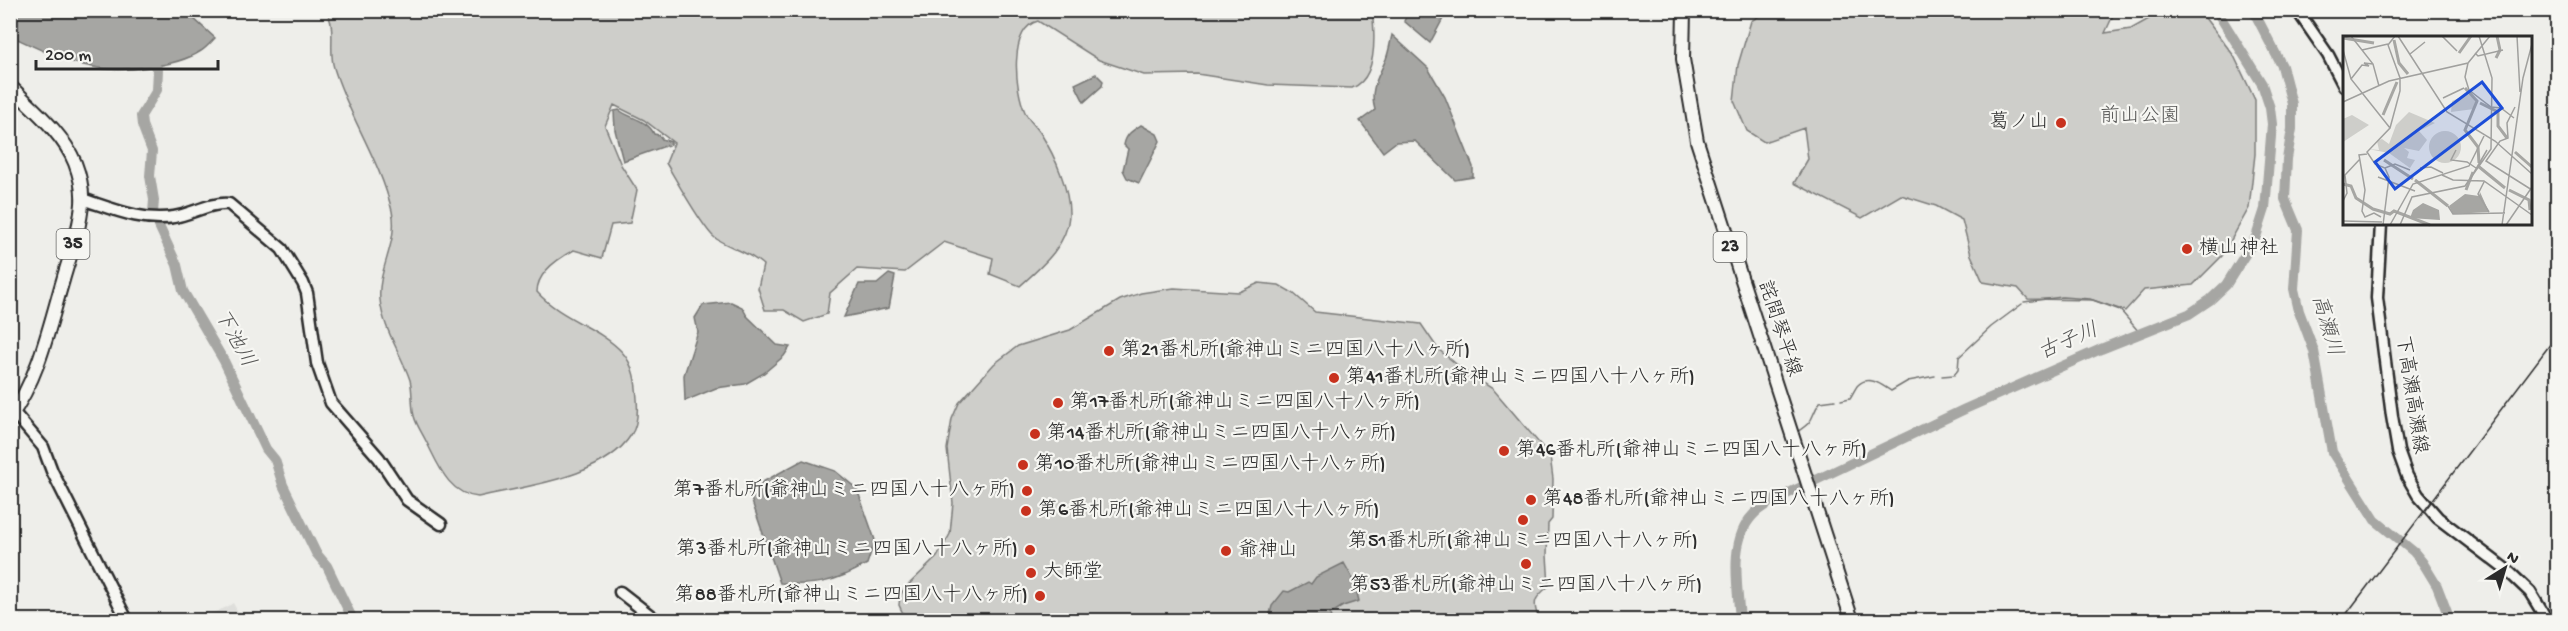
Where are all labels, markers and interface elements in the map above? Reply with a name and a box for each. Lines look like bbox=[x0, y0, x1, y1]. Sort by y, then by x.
scale bar bbox=[36, 33, 218, 71]
inset map bbox=[2343, 36, 2532, 225]
text: 200 m bbox=[45, 46, 92, 67]
park label: 前山公園 bbox=[2100, 104, 2180, 129]
place label: 葛ノ山 bbox=[1989, 110, 2049, 135]
marker: 葛ノ山 bbox=[2054, 116, 2068, 130]
road number: 35 bbox=[56, 229, 90, 259]
road number: 23 bbox=[1714, 232, 1746, 262]
place label: 横山神社 bbox=[2199, 236, 2279, 261]
marker: 横山神社 bbox=[2180, 242, 2194, 256]
street label: 詫間琴平線 bbox=[1752, 278, 1805, 380]
water label: 高瀬川 bbox=[2304, 292, 2348, 360]
water label: 下池川 bbox=[207, 305, 260, 373]
water label: 古子川 bbox=[2035, 318, 2103, 367]
street label: 下高瀬高瀬線 bbox=[2389, 334, 2433, 456]
place label: 第21番札所(爺神山ミニ四国八十八ヶ所) bbox=[1121, 338, 1470, 363]
marker: 第21番札所(爺神山ミニ四国八十八ヶ所) bbox=[1102, 344, 1116, 358]
place label: 第41番札所(爺神山ミニ四国八十八ヶ所) bbox=[1346, 365, 1695, 390]
marker: 第41番札所(爺神山ミニ四国八十八ヶ所) bbox=[1327, 371, 1341, 385]
place label: 第17番札所(爺神山ミニ四国八十八ヶ所) bbox=[1070, 390, 1420, 415]
marker: 第17番札所(爺神山ミニ四国八十八ヶ所) bbox=[1051, 396, 1065, 410]
place label: 第14番札所(爺神山ミニ四国八十八ヶ所) bbox=[1047, 421, 1396, 446]
marker: 第14番札所(爺神山ミニ四国八十八ヶ所) bbox=[1028, 427, 1042, 441]
place label: 第46番札所(爺神山ミニ四国八十八ヶ所) bbox=[1516, 438, 1867, 463]
marker: 第46番札所(爺神山ミニ四国八十八ヶ所) bbox=[1497, 444, 1511, 458]
place label: 第10番札所(爺神山ミニ四国八十八ヶ所) bbox=[1035, 452, 1386, 477]
marker: 第10番札所(爺神山ミニ四国八十八ヶ所) bbox=[1016, 458, 1030, 472]
place label: 第7番札所(爺神山ミニ四国八十八ヶ所) bbox=[673, 478, 1015, 503]
marker: 第7番札所(爺神山ミニ四国八十八ヶ所) bbox=[1020, 484, 1034, 498]
place label: 第48番札所(爺神山ミニ四国八十八ヶ所) bbox=[1543, 487, 1895, 512]
marker: 第48番札所(爺神山ミニ四国八十八ヶ所) bbox=[1524, 493, 1538, 507]
place label: 第6番札所(爺神山ミニ四国八十八ヶ所) bbox=[1038, 498, 1379, 523]
marker: 第6番札所(爺神山ミニ四国八十八ヶ所) bbox=[1019, 504, 1033, 518]
marker: 第51番札所(爺神山ミニ四国八十八ヶ所) bbox=[1516, 513, 1530, 527]
place label: 第51番札所(爺神山ミニ四国八十八ヶ所) bbox=[1348, 529, 1698, 554]
place label: 第3番札所(爺神山ミニ四国八十八ヶ所) bbox=[676, 537, 1018, 562]
place label: 爺神山 bbox=[1238, 538, 1298, 563]
north arrow bbox=[2475, 538, 2535, 598]
marker: 第3番札所(爺神山ミニ四国八十八ヶ所) bbox=[1023, 543, 1037, 557]
marker: 爺神山 bbox=[1219, 544, 1233, 558]
text: N bbox=[2502, 548, 2522, 570]
marker: 第53番札所(爺神山ミニ四国八十八ヶ所) bbox=[1519, 557, 1533, 571]
place label: 大師堂 bbox=[1043, 560, 1103, 585]
marker: 大師堂 bbox=[1024, 566, 1038, 580]
place label: 第53番札所(爺神山ミニ四国八十八ヶ所) bbox=[1350, 573, 1702, 598]
place label: 第88番札所(爺神山ミニ四国八十八ヶ所) bbox=[675, 583, 1028, 608]
marker: 第88番札所(爺神山ミニ四国八十八ヶ所) bbox=[1033, 589, 1047, 603]

